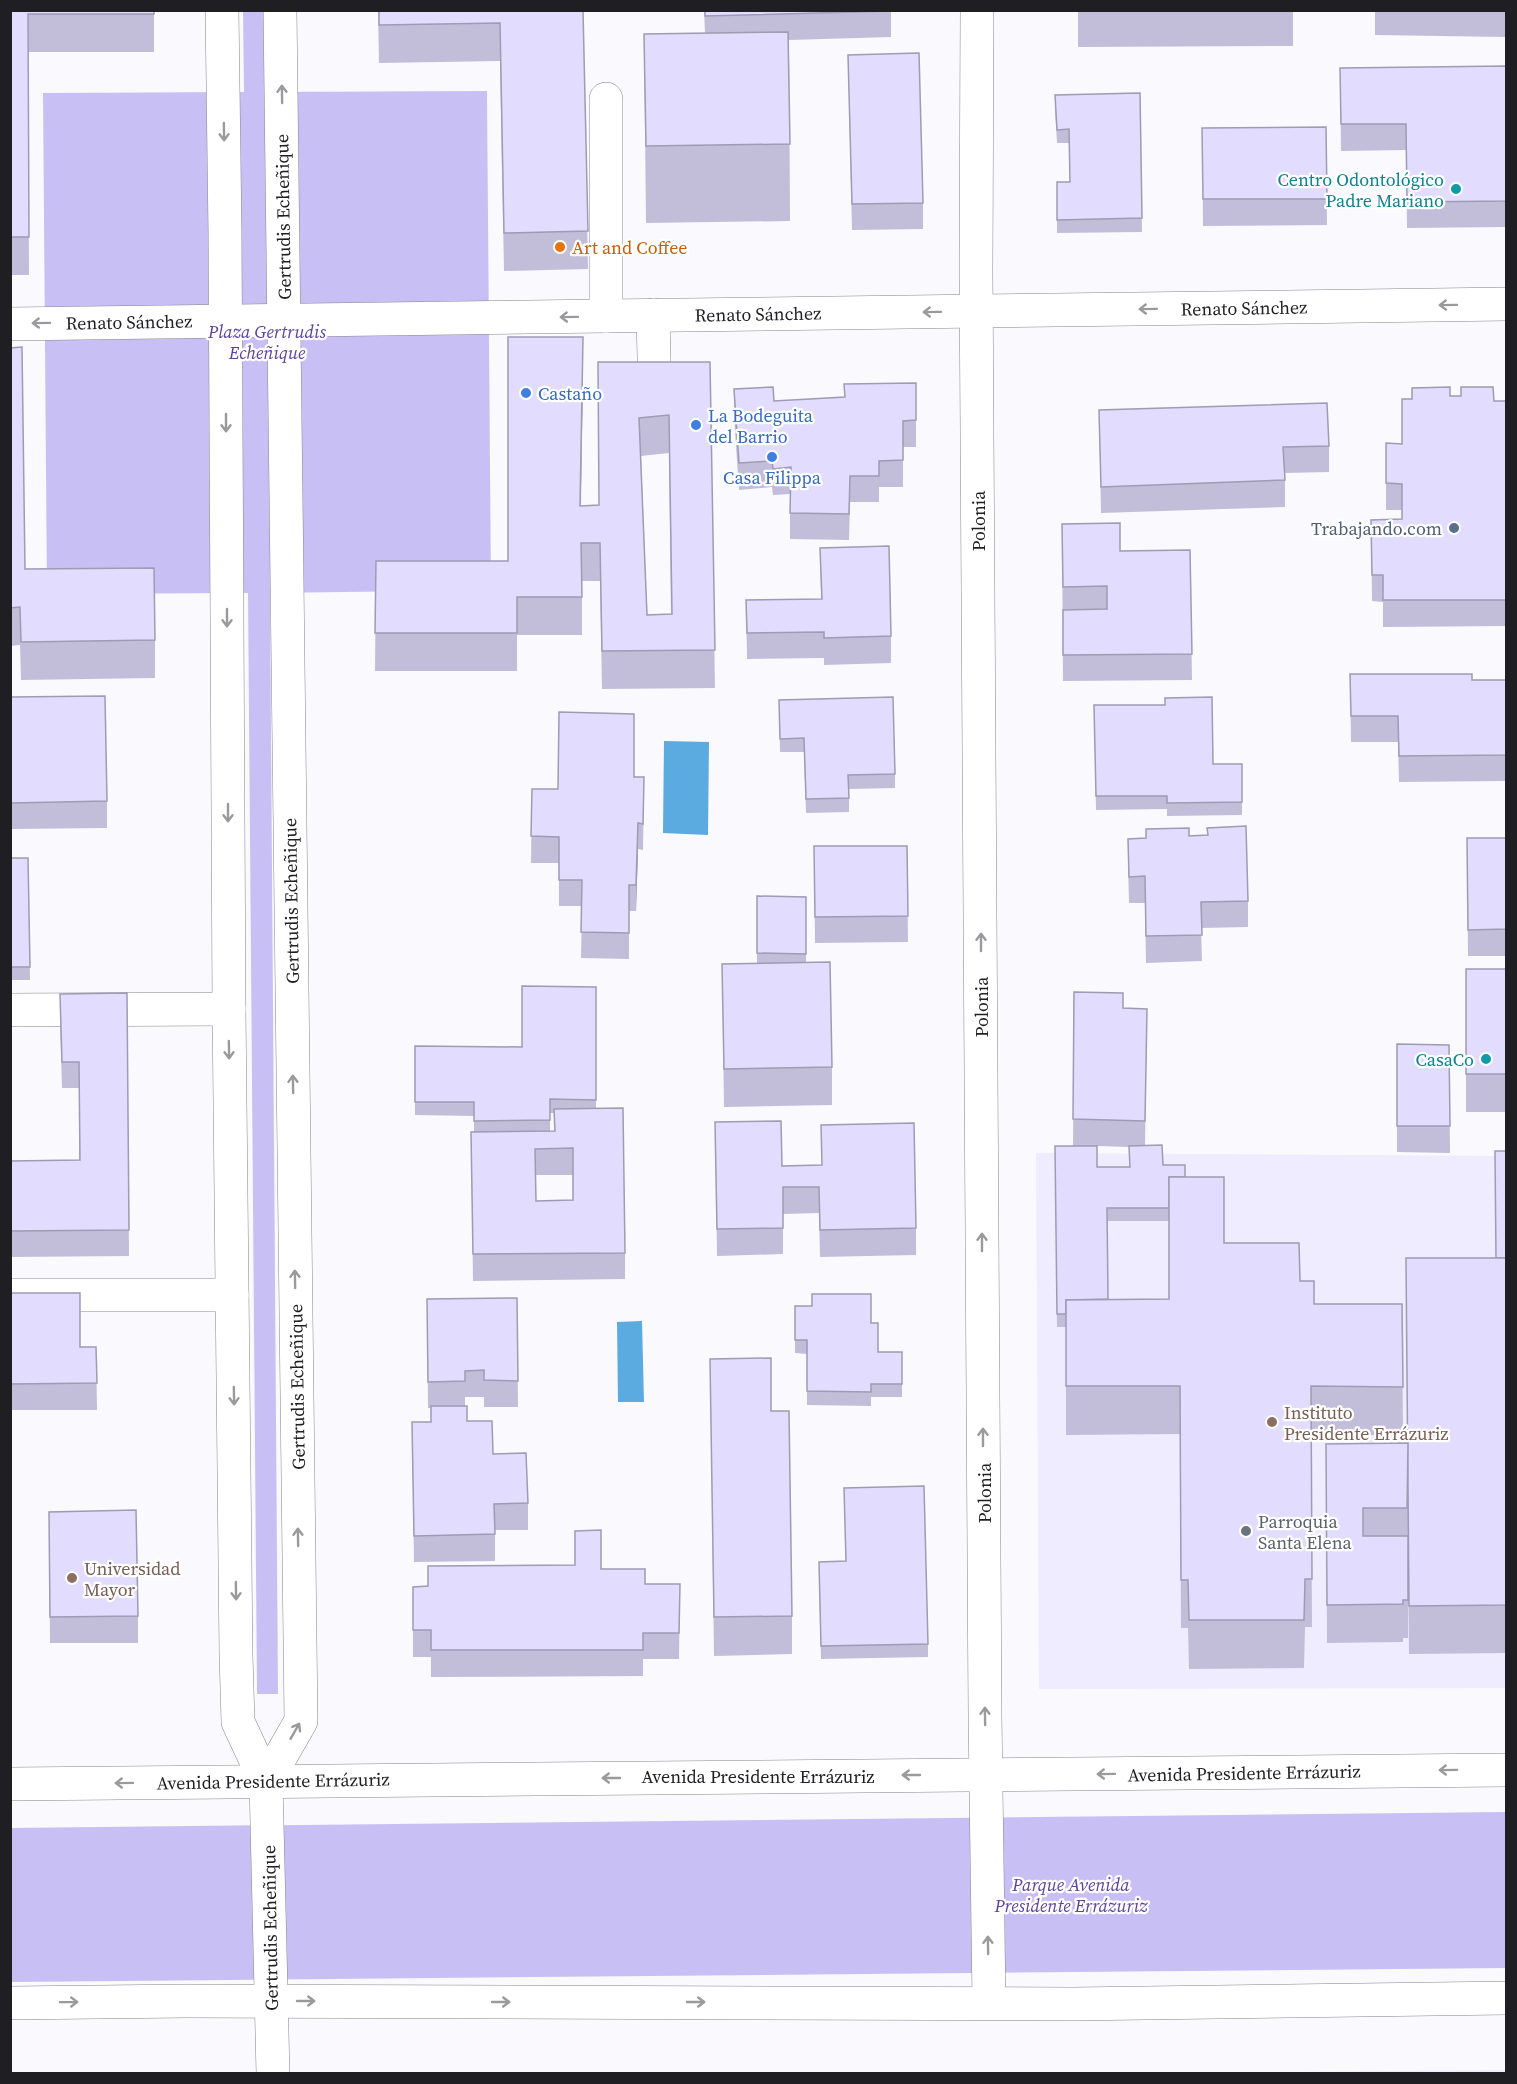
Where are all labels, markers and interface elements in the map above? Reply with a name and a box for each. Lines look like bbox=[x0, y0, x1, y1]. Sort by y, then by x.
one-way arrow bbox=[276, 84, 288, 104]
one-way arrow bbox=[218, 121, 229, 141]
street label: Gertrudis Echeñique bbox=[269, 134, 297, 300]
place label: Centro Odontológico Padre Mariano bbox=[1278, 167, 1444, 213]
marker: Centro Odontológico Padre Mariano bbox=[1449, 182, 1463, 196]
place label: Art and Coffee bbox=[572, 235, 688, 260]
marker: Art and Coffee bbox=[553, 240, 567, 254]
street label: Renato Sánchez bbox=[1180, 294, 1308, 322]
one-way arrow bbox=[1439, 299, 1459, 311]
street label: Renato Sánchez bbox=[694, 300, 822, 328]
one-way arrow bbox=[1139, 303, 1159, 315]
one-way arrow bbox=[923, 306, 943, 318]
street label: Renato Sánchez bbox=[65, 308, 193, 336]
one-way arrow bbox=[560, 311, 580, 323]
one-way arrow bbox=[32, 317, 52, 329]
park label: Plaza Gertrudis Echeñique bbox=[207, 319, 326, 365]
place label: Castaño bbox=[538, 381, 602, 406]
marker: Castaño bbox=[519, 386, 533, 400]
place label: La Bodeguita del Barrio bbox=[708, 403, 814, 449]
one-way arrow bbox=[220, 413, 232, 433]
marker: La Bodeguita del Barrio bbox=[689, 418, 703, 432]
marker: Casa Filippa bbox=[765, 450, 779, 464]
place label: Casa Filippa bbox=[723, 465, 822, 490]
street label: Polonia bbox=[966, 490, 991, 551]
place label: Trabajando.com bbox=[1311, 516, 1442, 541]
marker: Trabajando.com bbox=[1447, 521, 1461, 535]
one-way arrow bbox=[221, 608, 233, 628]
one-way arrow bbox=[222, 803, 234, 823]
street label: Gertrudis Echeñique bbox=[277, 818, 305, 984]
one-way arrow bbox=[975, 933, 986, 953]
street label: Polonia bbox=[969, 976, 994, 1037]
one-way arrow bbox=[223, 1040, 235, 1060]
place label: CasaCo bbox=[1415, 1047, 1474, 1072]
marker: CasaCo bbox=[1479, 1052, 1493, 1066]
one-way arrow bbox=[287, 1075, 299, 1095]
one-way arrow bbox=[976, 1233, 988, 1253]
one-way arrow bbox=[289, 1270, 301, 1290]
street label: Gertrudis Echeñique bbox=[283, 1304, 311, 1470]
one-way arrow bbox=[228, 1386, 239, 1406]
place label: Instituto Presidente Errázuriz bbox=[1284, 1400, 1449, 1446]
marker: Instituto Presidente Errázuriz bbox=[1265, 1415, 1279, 1429]
one-way arrow bbox=[977, 1428, 989, 1448]
street label: Polonia bbox=[972, 1462, 997, 1523]
place label: Parroquia Santa Elena bbox=[1258, 1509, 1353, 1555]
marker: Parroquia Santa Elena bbox=[1239, 1524, 1253, 1538]
one-way arrow bbox=[293, 1528, 304, 1548]
place label: Universidad Mayor bbox=[84, 1556, 180, 1602]
marker: Universidad Mayor bbox=[65, 1571, 79, 1585]
one-way arrow bbox=[230, 1581, 242, 1601]
one-way arrow bbox=[979, 1707, 991, 1727]
one-way arrow bbox=[290, 1723, 302, 1740]
street label: Avenida Presidente Errázuriz bbox=[1127, 1758, 1361, 1788]
street label: Avenida Presidente Errázuriz bbox=[641, 1764, 875, 1789]
one-way arrow bbox=[1439, 1765, 1459, 1776]
street label: Avenida Presidente Errázuriz bbox=[156, 1766, 390, 1796]
one-way arrow bbox=[1097, 1768, 1117, 1780]
one-way arrow bbox=[902, 1769, 922, 1781]
one-way arrow bbox=[602, 1772, 622, 1784]
one-way arrow bbox=[114, 1777, 134, 1789]
street label: Gertrudis Echeñique bbox=[256, 1845, 284, 2011]
park label: Parque Avenida Presidente Errázuriz bbox=[993, 1872, 1148, 1918]
one-way arrow bbox=[982, 1935, 994, 1955]
one-way arrow bbox=[295, 1995, 315, 2007]
one-way arrow bbox=[490, 1996, 510, 2008]
one-way arrow bbox=[685, 1996, 705, 2008]
one-way arrow bbox=[58, 1997, 78, 2008]

